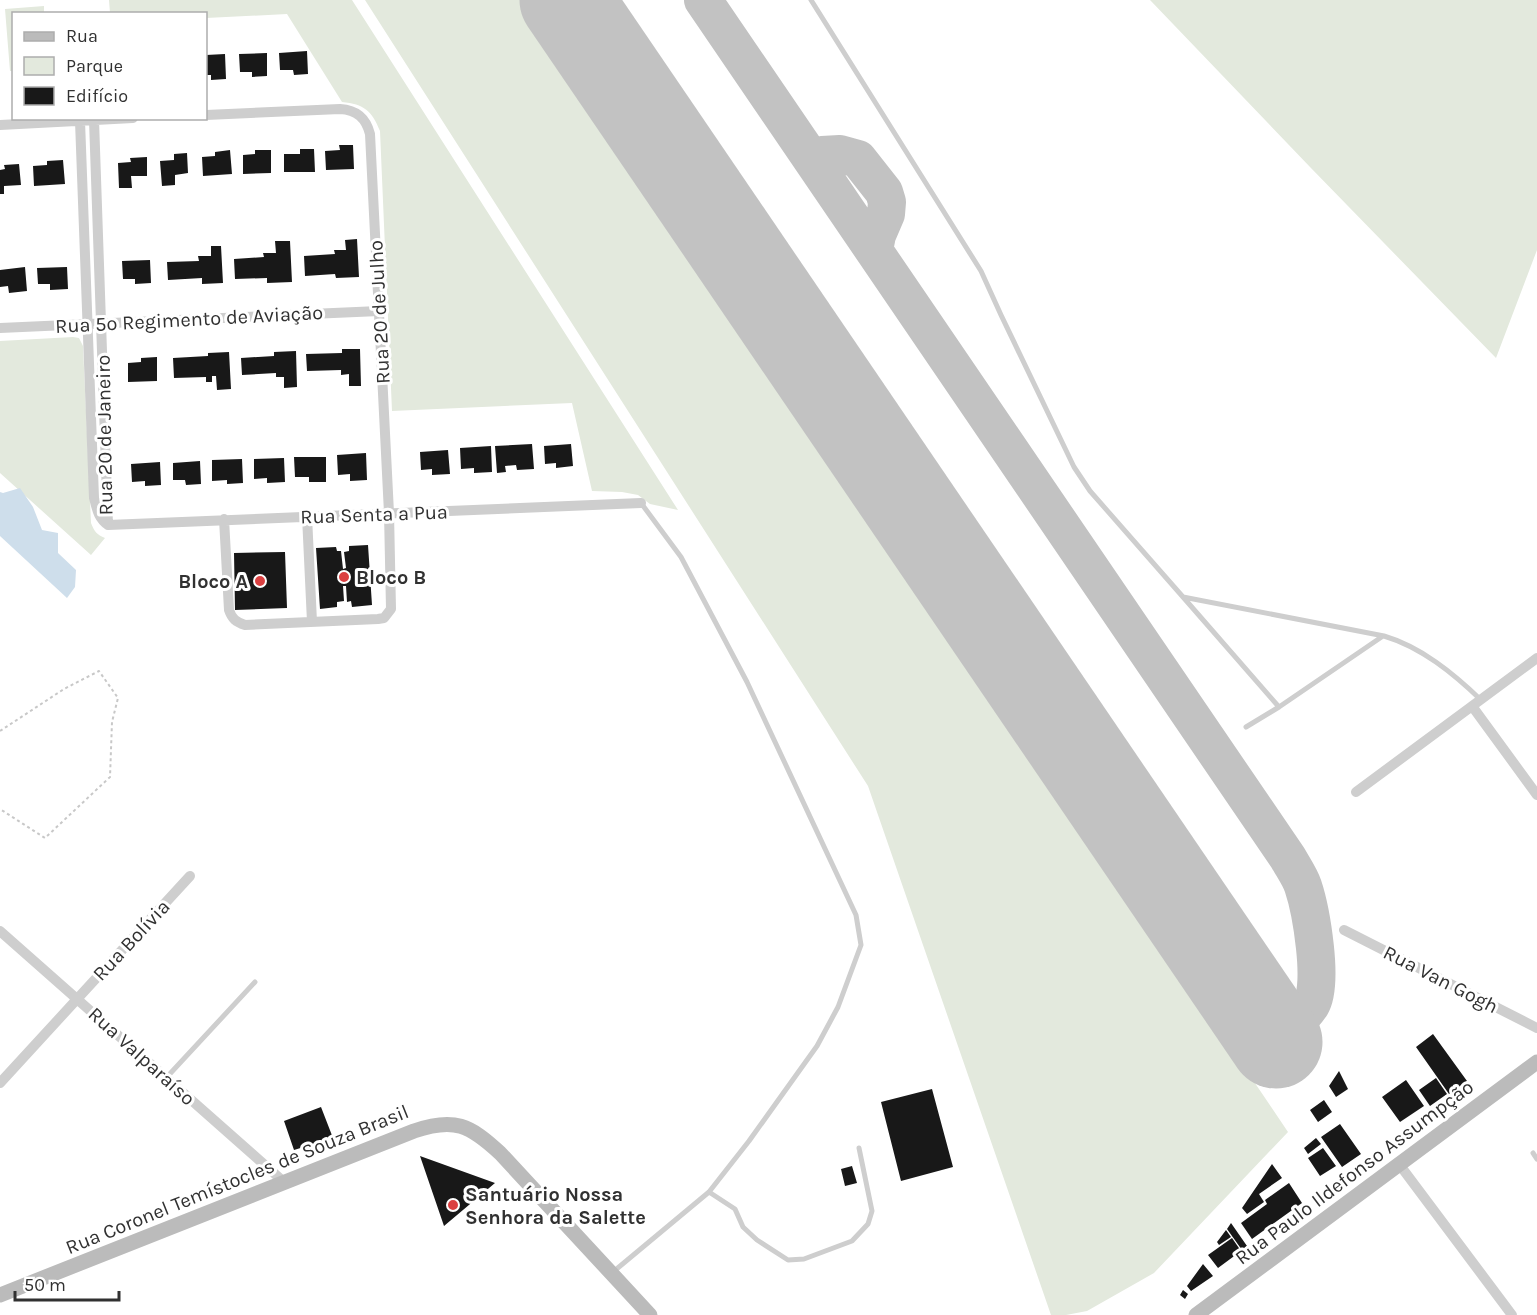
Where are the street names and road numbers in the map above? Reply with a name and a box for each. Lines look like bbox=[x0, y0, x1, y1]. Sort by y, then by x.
street label: Rua 20 de Julho bbox=[364, 239, 395, 384]
street label: Rua 5º Regimento de Aviação bbox=[54, 301, 324, 338]
street label: Rua 20 de Janeiro bbox=[92, 354, 117, 516]
street label: Rua Senta a Pua bbox=[300, 500, 448, 529]
street label: Rua Bolívia bbox=[88, 895, 175, 986]
street label: Rua Van Gogh bbox=[1380, 941, 1502, 1018]
street label: Rua Valparaíso bbox=[84, 1002, 200, 1110]
street label: Rua Paulo Ildefonso Assumpção bbox=[1231, 1075, 1478, 1270]
street label: Rua Coronel Temístocles de Souza Brasil bbox=[62, 1100, 412, 1259]

